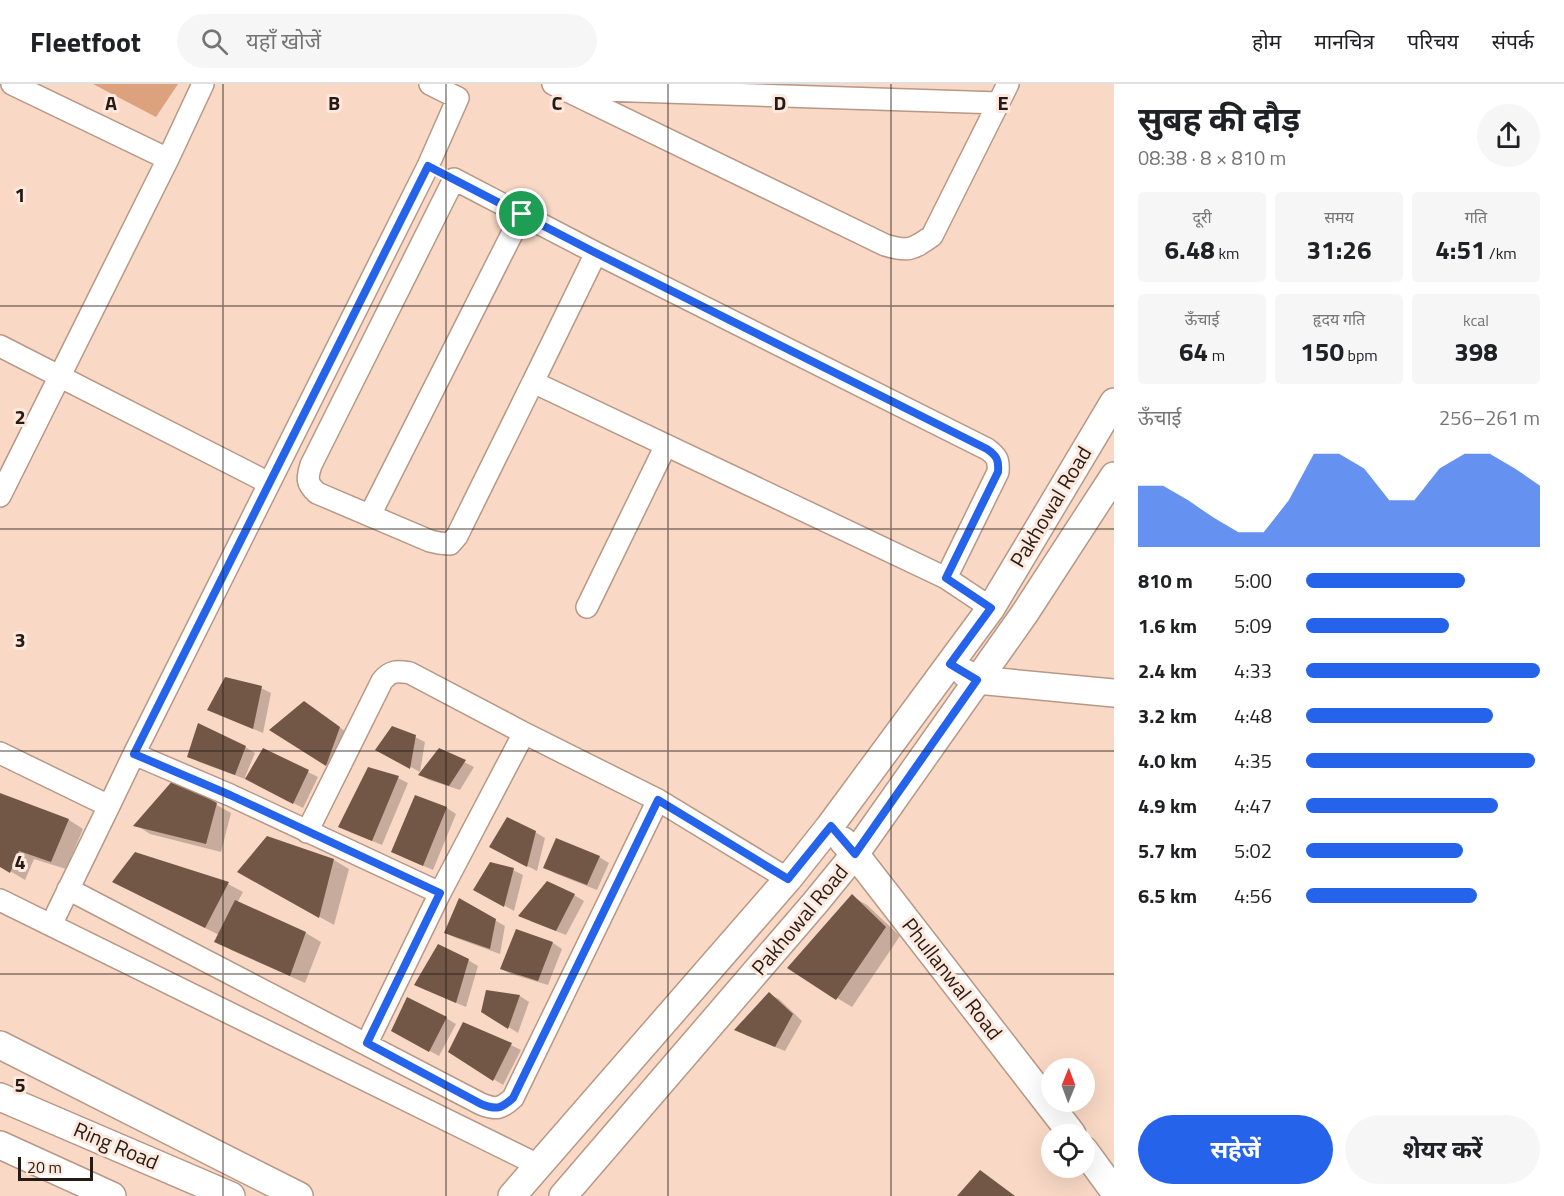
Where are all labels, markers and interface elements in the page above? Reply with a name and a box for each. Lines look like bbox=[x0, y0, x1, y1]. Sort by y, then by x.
search box bbox=[177, 14, 597, 68]
text: Fleetfoot bbox=[30, 20, 141, 63]
text: यहाँ खोजें bbox=[246, 24, 321, 58]
icon: search bbox=[198, 25, 231, 58]
text: होम bbox=[1252, 25, 1281, 57]
text: मानचित्र bbox=[1314, 25, 1374, 57]
text: परिचय bbox=[1407, 25, 1459, 57]
text: संपर्क bbox=[1492, 25, 1534, 57]
text: A bbox=[105, 87, 117, 118]
text: B bbox=[328, 87, 340, 118]
text: C bbox=[552, 87, 563, 118]
text: D bbox=[774, 87, 786, 118]
text: E bbox=[997, 87, 1009, 118]
text: सुबह की दौड़ bbox=[1138, 94, 1300, 144]
button: share bbox=[1477, 104, 1540, 167]
text: 08:38 · 8 × 810 m bbox=[1138, 142, 1286, 173]
text: 1 bbox=[14, 179, 26, 210]
pin bbox=[496, 188, 547, 239]
icon: arrive bbox=[505, 197, 538, 230]
text: दूरी bbox=[1192, 205, 1212, 229]
text: समय bbox=[1324, 205, 1354, 229]
text: गति bbox=[1465, 205, 1487, 229]
text: 6.48 bbox=[1165, 230, 1215, 269]
text: 31:26 bbox=[1307, 230, 1371, 269]
text: 4:51 bbox=[1435, 230, 1486, 269]
text: km bbox=[1215, 241, 1239, 265]
text: /km bbox=[1486, 241, 1517, 265]
text: ऊँचाई bbox=[1185, 307, 1219, 331]
text: हृदय गति bbox=[1313, 307, 1365, 331]
text: kcal bbox=[1463, 308, 1489, 332]
text: 64 bbox=[1179, 332, 1208, 371]
text: 150 bbox=[1300, 332, 1344, 371]
text: 398 bbox=[1454, 332, 1498, 371]
text: m bbox=[1208, 343, 1225, 367]
text: bpm bbox=[1344, 343, 1378, 367]
text: 2 bbox=[14, 401, 26, 432]
text: ऊँचाई bbox=[1138, 402, 1181, 433]
text: 256–261 m bbox=[1439, 402, 1540, 433]
street label: Pakhowal Road bbox=[1001, 440, 1099, 573]
text: 810 m bbox=[1138, 565, 1193, 596]
text: 5:00 bbox=[1234, 565, 1272, 596]
text: 1.6 km bbox=[1138, 610, 1197, 641]
text: 5:09 bbox=[1234, 610, 1272, 641]
text: 3 bbox=[14, 624, 26, 655]
text: 2.4 km bbox=[1138, 655, 1197, 686]
text: 4:33 bbox=[1234, 655, 1272, 686]
text: 3.2 km bbox=[1138, 700, 1197, 731]
text: 4:48 bbox=[1234, 700, 1272, 731]
text: 4.0 km bbox=[1138, 745, 1197, 776]
text: 4:35 bbox=[1234, 745, 1272, 776]
text: 4.9 km bbox=[1138, 790, 1197, 821]
text: 4:47 bbox=[1234, 790, 1272, 821]
text: 5.7 km bbox=[1138, 835, 1197, 866]
text: 5:02 bbox=[1234, 835, 1272, 866]
text: 4 bbox=[14, 846, 26, 877]
street label: Pakhowal Road bbox=[743, 857, 855, 982]
text: 6.5 km bbox=[1138, 880, 1197, 911]
text: 4:56 bbox=[1234, 880, 1272, 911]
street label: Phullanwal Road bbox=[895, 910, 1011, 1046]
north arrow bbox=[1041, 1058, 1095, 1112]
map controls bbox=[1041, 1058, 1095, 1178]
text: 5 bbox=[14, 1069, 26, 1100]
street label: Ring Road bbox=[69, 1113, 164, 1177]
button: सहेजें bbox=[1138, 1115, 1333, 1184]
button: शेयर करें bbox=[1345, 1115, 1540, 1184]
button: locate bbox=[1041, 1124, 1095, 1178]
scale bar bbox=[18, 1154, 93, 1182]
text: 20 m bbox=[27, 1155, 62, 1179]

